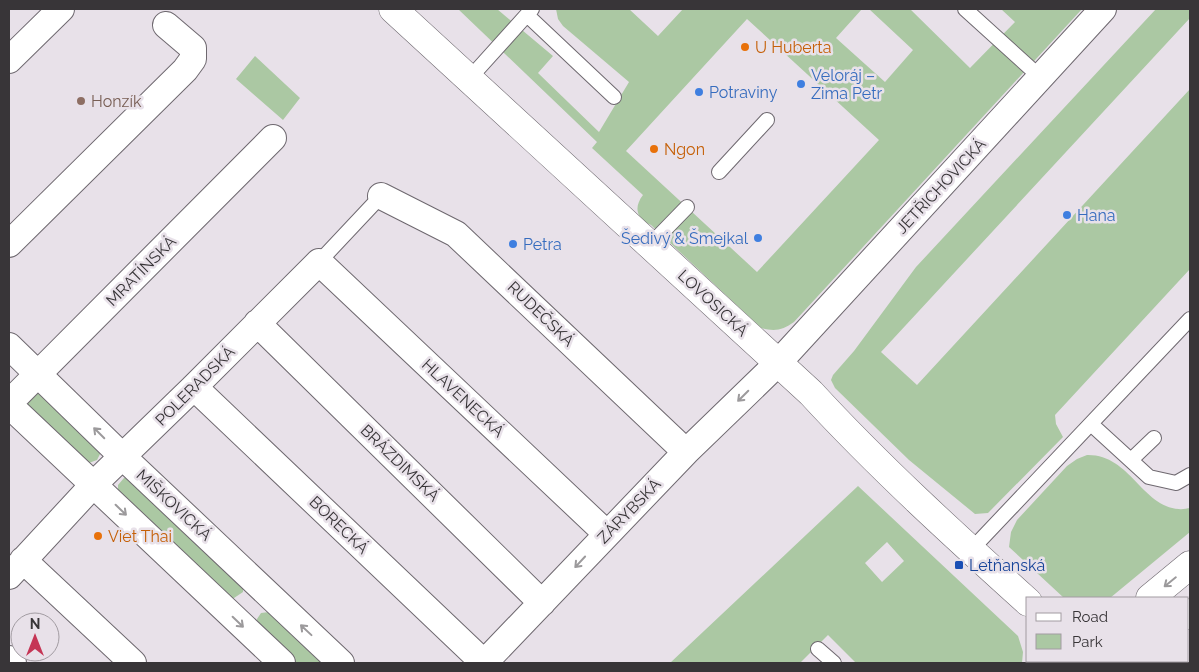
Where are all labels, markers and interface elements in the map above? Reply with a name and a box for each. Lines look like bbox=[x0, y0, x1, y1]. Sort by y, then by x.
place label: U Huberta bbox=[755, 38, 831, 57]
marker: U Huberta bbox=[739, 41, 751, 53]
place label: Veloráj – Zima Petr bbox=[811, 66, 883, 103]
marker: Veloráj – Zima Petr bbox=[795, 78, 807, 90]
place label: Potraviny bbox=[709, 83, 778, 102]
marker: Potraviny bbox=[693, 86, 705, 98]
place label: Honzík bbox=[91, 92, 142, 111]
marker: Honzík bbox=[75, 95, 87, 107]
street label: JETŘICHOVICKÁ bbox=[891, 134, 990, 237]
place label: Ngon bbox=[664, 140, 705, 159]
marker: Ngon bbox=[648, 143, 660, 155]
place label: Hana bbox=[1077, 206, 1116, 225]
marker: Hana bbox=[1061, 209, 1073, 221]
place label: Šedivý & Šmejkal bbox=[621, 228, 749, 248]
street label: MRATÍNSKÁ bbox=[101, 231, 180, 310]
marker: Šedivý & Šmejkal bbox=[752, 232, 764, 244]
place label: Petra bbox=[523, 235, 562, 254]
marker: Petra bbox=[507, 238, 519, 250]
street label: LOVOSICKÁ bbox=[674, 265, 753, 340]
street label: RUDEČSKÁ bbox=[504, 277, 579, 351]
street label: POLERADSKÁ bbox=[151, 341, 239, 430]
street label: HLAVENECKÁ bbox=[418, 354, 509, 441]
one-way arrow bbox=[737, 390, 749, 403]
street label: BRÁZDIMSKÁ bbox=[357, 420, 444, 505]
one-way arrow bbox=[93, 427, 105, 439]
street label: MIŠKOVICKÁ bbox=[132, 465, 216, 545]
street label: ZÁRYBSKÁ bbox=[593, 474, 665, 547]
street label: BORECKÁ bbox=[306, 491, 373, 558]
one-way arrow bbox=[115, 504, 127, 516]
place label: Viet Thai bbox=[108, 527, 172, 546]
marker: Viet Thai bbox=[92, 530, 104, 542]
one-way arrow bbox=[574, 556, 586, 569]
place label: Letňanská bbox=[969, 556, 1045, 575]
marker: Letňanská bbox=[953, 559, 965, 571]
one-way arrow bbox=[1164, 576, 1177, 587]
legend bbox=[1026, 597, 1189, 662]
text: Road bbox=[1072, 608, 1108, 626]
north arrow bbox=[10, 612, 60, 662]
text: N bbox=[30, 616, 40, 632]
one-way arrow bbox=[232, 616, 245, 628]
one-way arrow bbox=[299, 624, 312, 636]
text: Park bbox=[1072, 633, 1103, 651]

